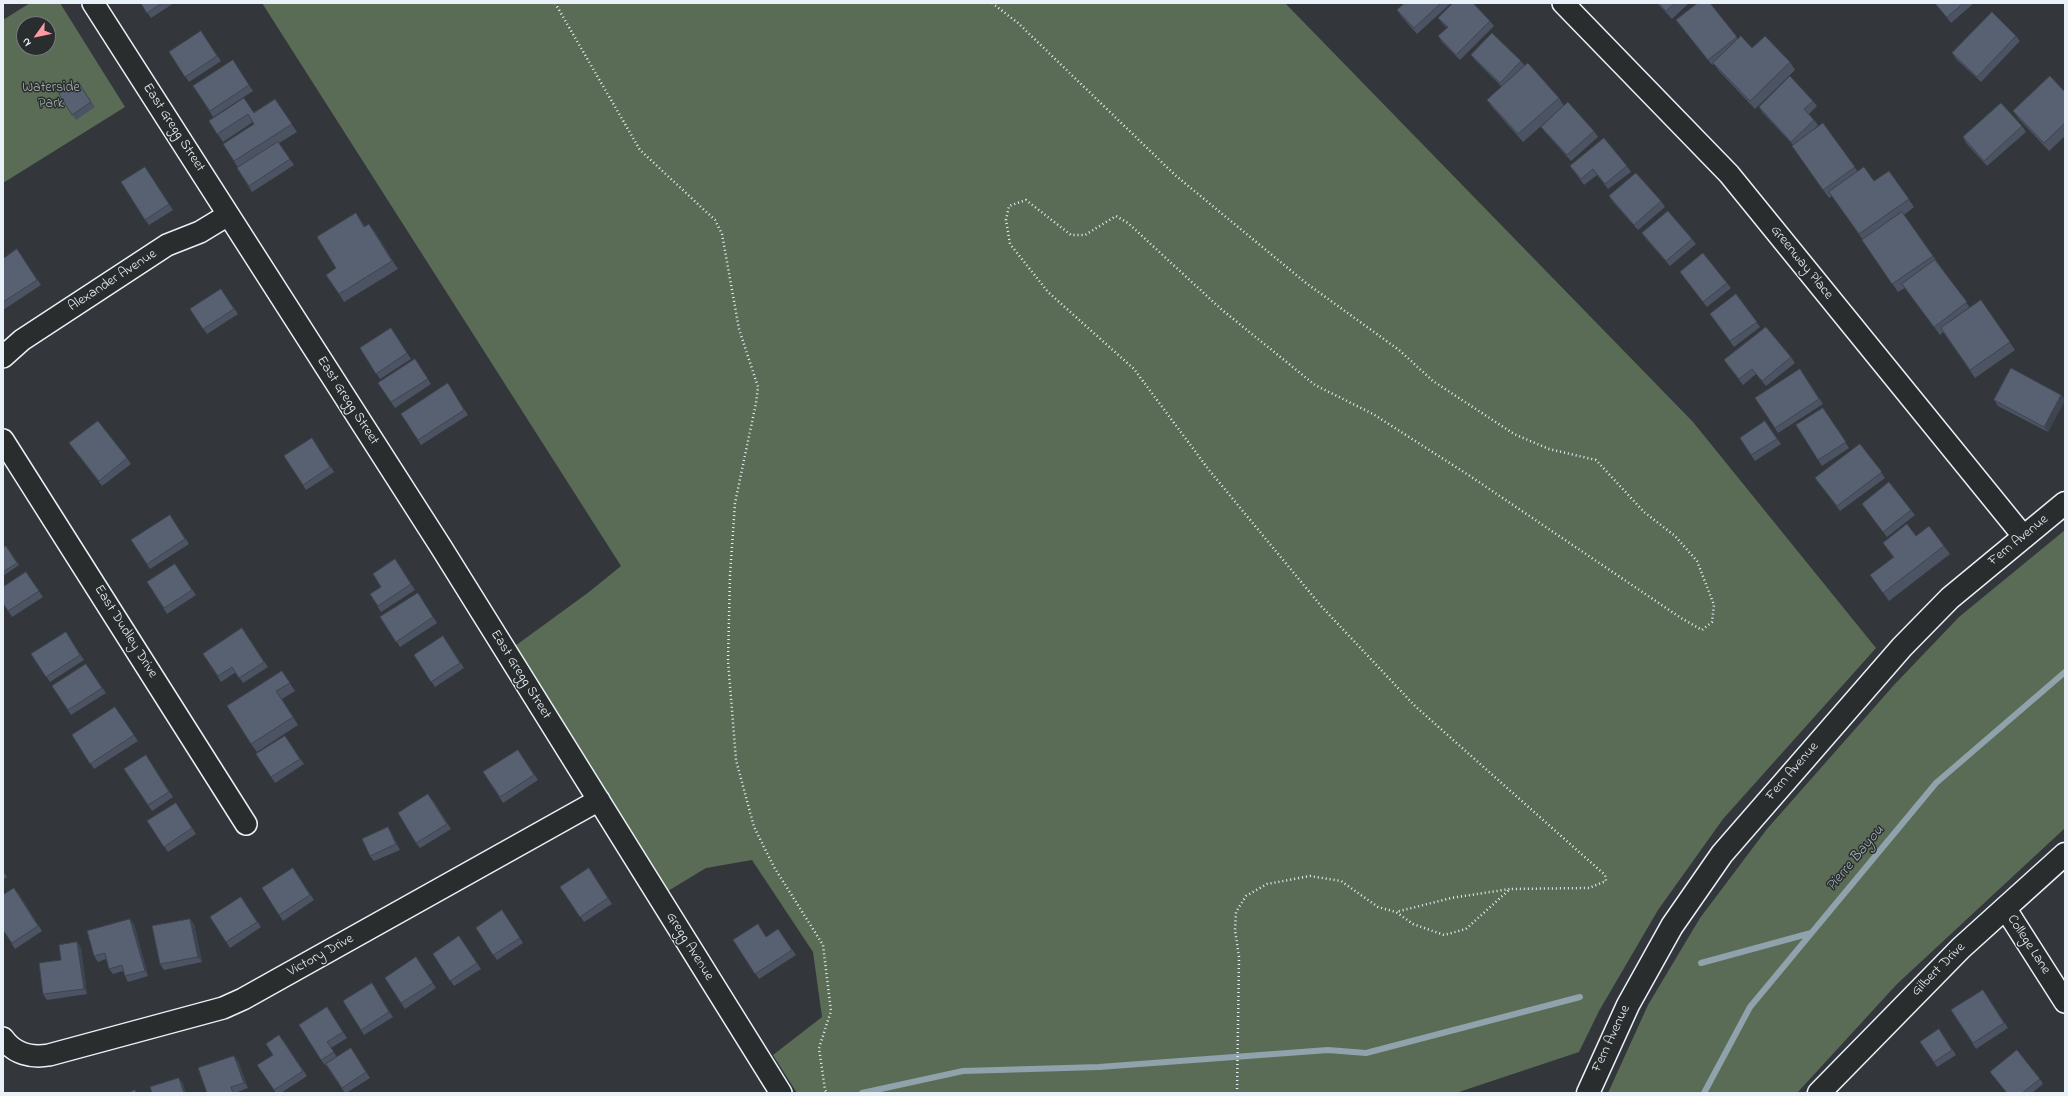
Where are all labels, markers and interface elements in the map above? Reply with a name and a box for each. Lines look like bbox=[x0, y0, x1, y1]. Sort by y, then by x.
north arrow bbox=[16, 16, 56, 56]
text: N bbox=[18, 35, 36, 49]
park label: Waterside Park bbox=[22, 81, 80, 114]
street label: East Gregg Street bbox=[138, 81, 208, 175]
street label: Greenway Place bbox=[1766, 223, 1836, 303]
street label: Alexander Avenue bbox=[66, 246, 160, 316]
street label: East Gregg Street bbox=[312, 354, 382, 448]
street label: Fern Avenue bbox=[1986, 512, 2052, 570]
street label: East Dudley Drive bbox=[90, 582, 160, 682]
street label: East Gregg Street bbox=[486, 627, 554, 723]
street label: Fern Avenue bbox=[1763, 739, 1823, 805]
water label: Pierre Bayou bbox=[1823, 822, 1889, 896]
street label: Gregg Avenue bbox=[661, 910, 717, 984]
street label: College Lane bbox=[2003, 912, 2053, 978]
street label: Victory Drive bbox=[285, 931, 357, 981]
street label: Gilbert Drive bbox=[1909, 940, 1969, 1000]
street label: Fern Avenue bbox=[1589, 1003, 1635, 1075]

